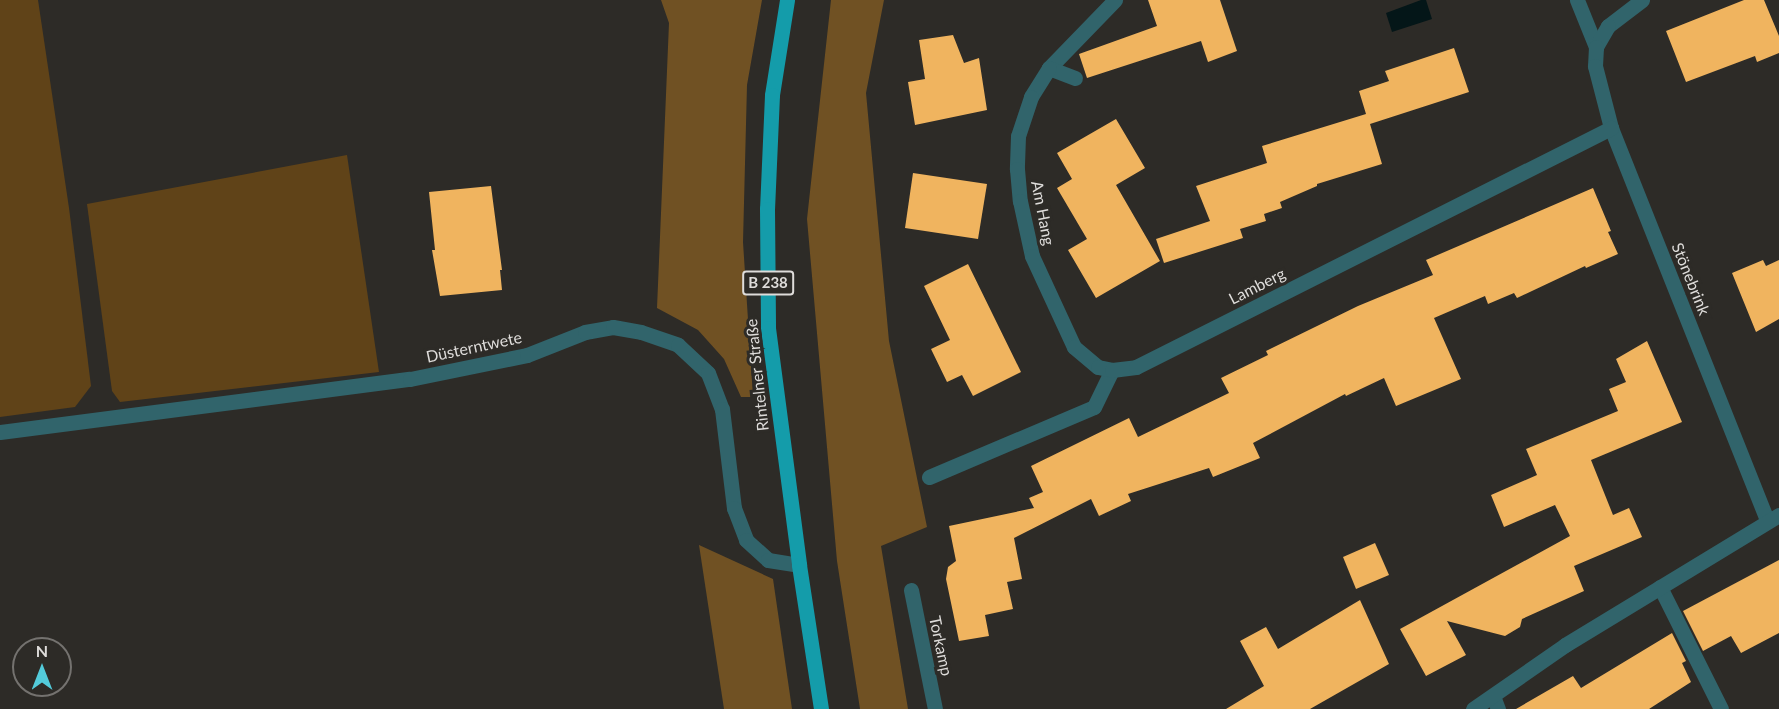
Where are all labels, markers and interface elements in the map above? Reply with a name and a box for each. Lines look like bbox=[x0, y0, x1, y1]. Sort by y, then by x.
street label: Am Hang bbox=[1027, 179, 1059, 247]
street label: Stönebrink bbox=[1668, 240, 1714, 318]
street label: Lamberg bbox=[1226, 264, 1288, 308]
road number: B 238 bbox=[741, 271, 795, 295]
street label: Rintelner Straße bbox=[742, 318, 772, 432]
street label: Düsterntwete bbox=[424, 327, 524, 367]
street label: Torkamp bbox=[925, 614, 957, 678]
north arrow bbox=[12, 637, 72, 697]
text: N bbox=[36, 641, 48, 660]

